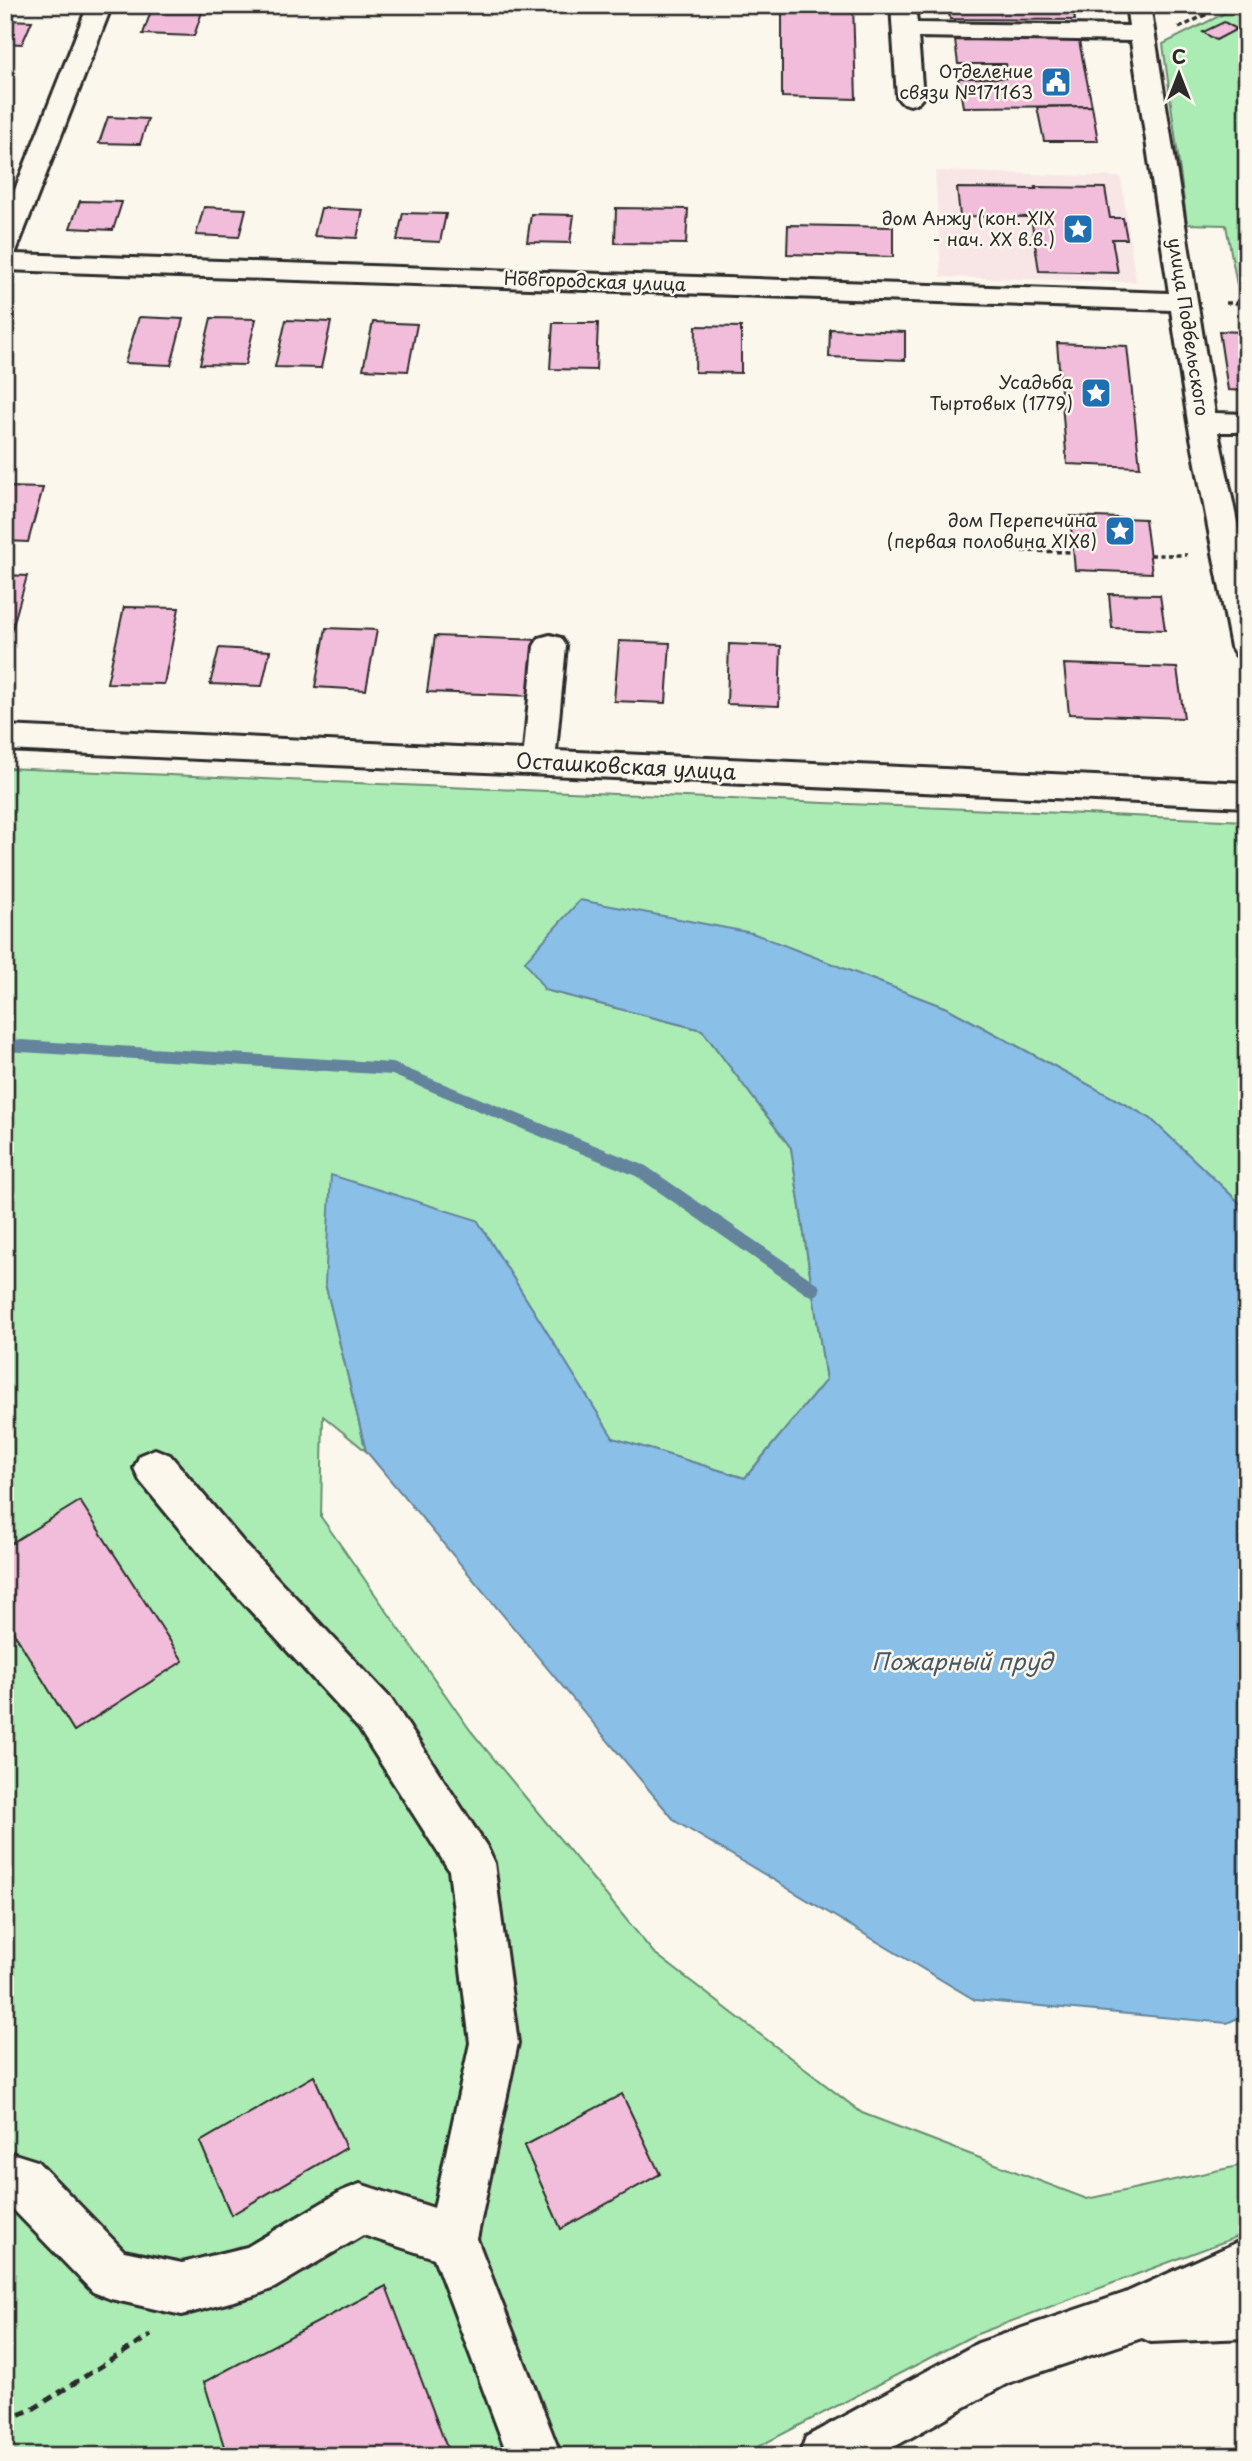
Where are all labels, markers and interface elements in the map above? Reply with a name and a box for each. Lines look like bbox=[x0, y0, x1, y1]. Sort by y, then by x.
north arrow bbox=[1144, 38, 1214, 108]
text: С bbox=[1172, 42, 1186, 70]
place label: Отделение связи №171163 bbox=[899, 57, 1033, 105]
public building icon: Отделение связи №171163 bbox=[1039, 65, 1073, 99]
place label: дом Анжу (кон. XIX - нач. XX в.в.) bbox=[882, 204, 1055, 252]
place icon: дом Анжу (кон. XIX - нач. XX в.в.) bbox=[1061, 212, 1095, 246]
street label: улица Подбельского bbox=[1162, 236, 1217, 418]
street label: Новгородская улица bbox=[503, 264, 687, 297]
place label: Усадьба Тыртовых (1779) bbox=[929, 368, 1074, 416]
place icon: Усадьба Тыртовых (1779) bbox=[1079, 376, 1113, 410]
place label: дом Перепечина (первая половина XIXв) bbox=[887, 506, 1098, 554]
place icon: дом Перепечина (первая половина XIXв) bbox=[1103, 514, 1137, 548]
street label: Осташковская улица bbox=[515, 743, 738, 787]
water label: Пожарный пруд bbox=[871, 1643, 1055, 1678]

